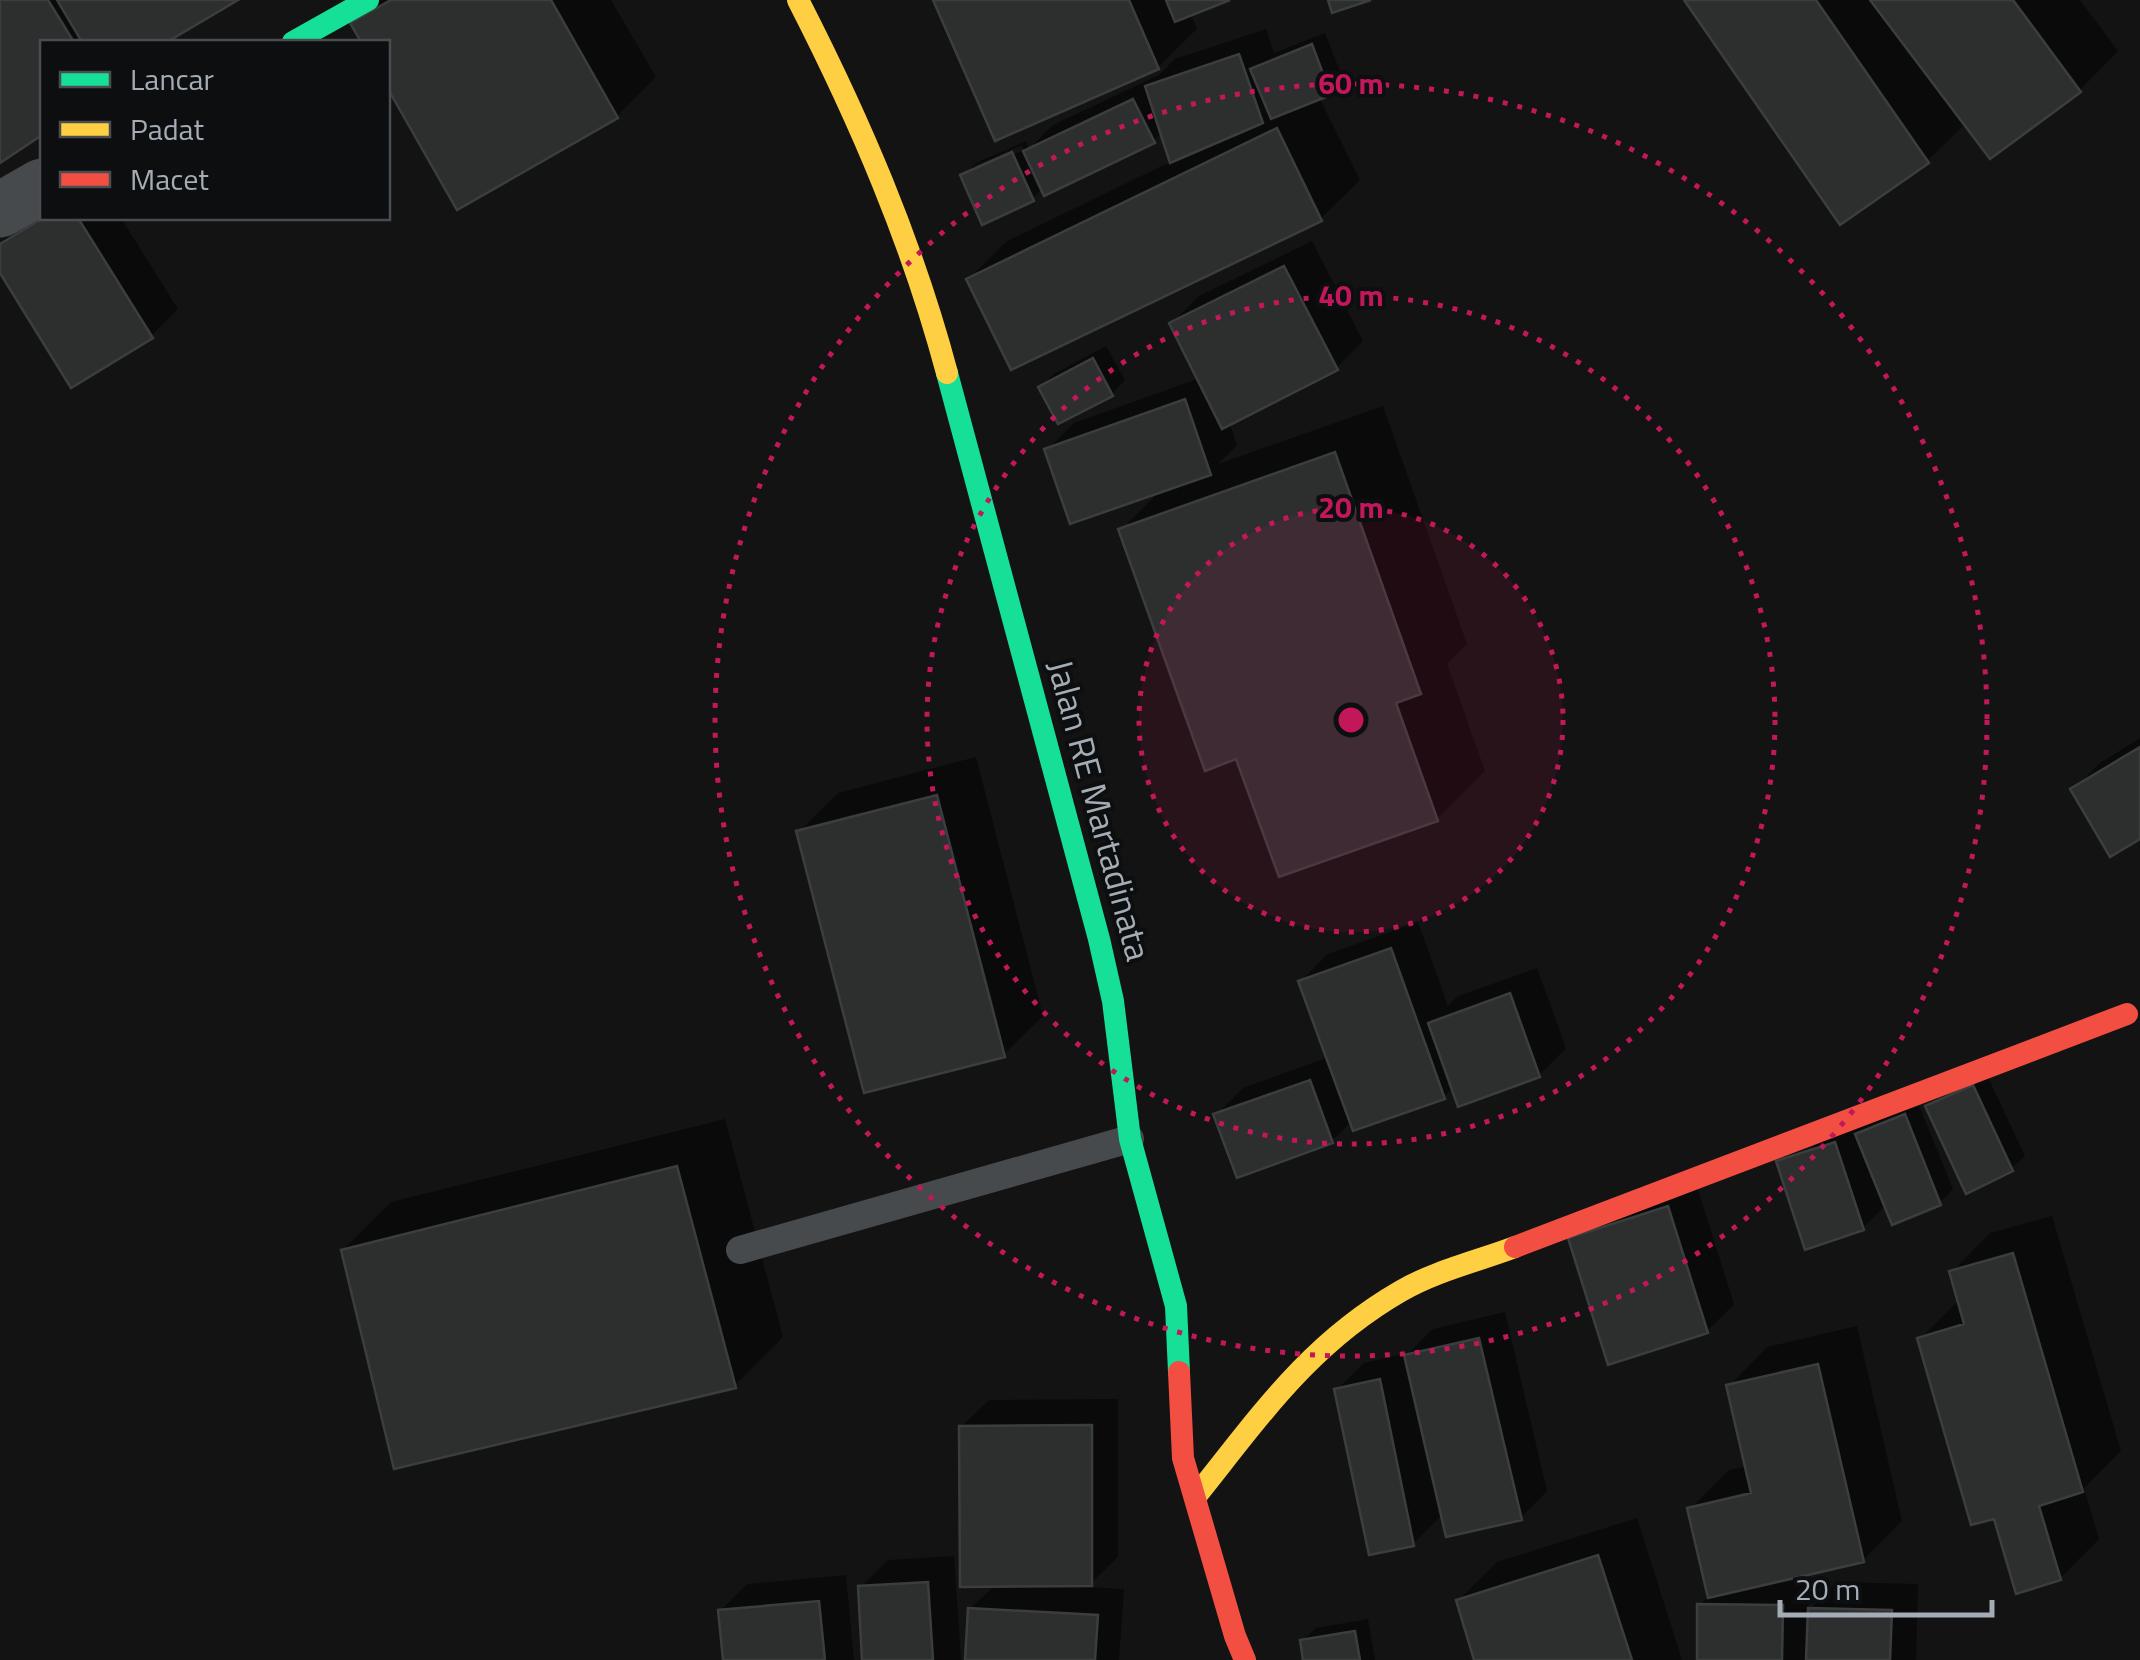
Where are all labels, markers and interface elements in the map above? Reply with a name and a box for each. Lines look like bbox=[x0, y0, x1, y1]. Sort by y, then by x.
legend bbox=[40, 40, 390, 220]
text: Lancar bbox=[130, 56, 214, 102]
text: 60 m bbox=[1318, 60, 1384, 106]
text: Padat bbox=[130, 106, 205, 152]
text: Macet bbox=[130, 156, 209, 202]
text: 40 m bbox=[1318, 272, 1384, 318]
text: 20 m bbox=[1318, 484, 1384, 530]
street label: Jalan RE Martadinata bbox=[1034, 653, 1166, 967]
centre of rings bbox=[1333, 702, 1369, 738]
scale bar bbox=[1780, 1555, 1992, 1617]
text: 20 m bbox=[1795, 1566, 1860, 1612]

